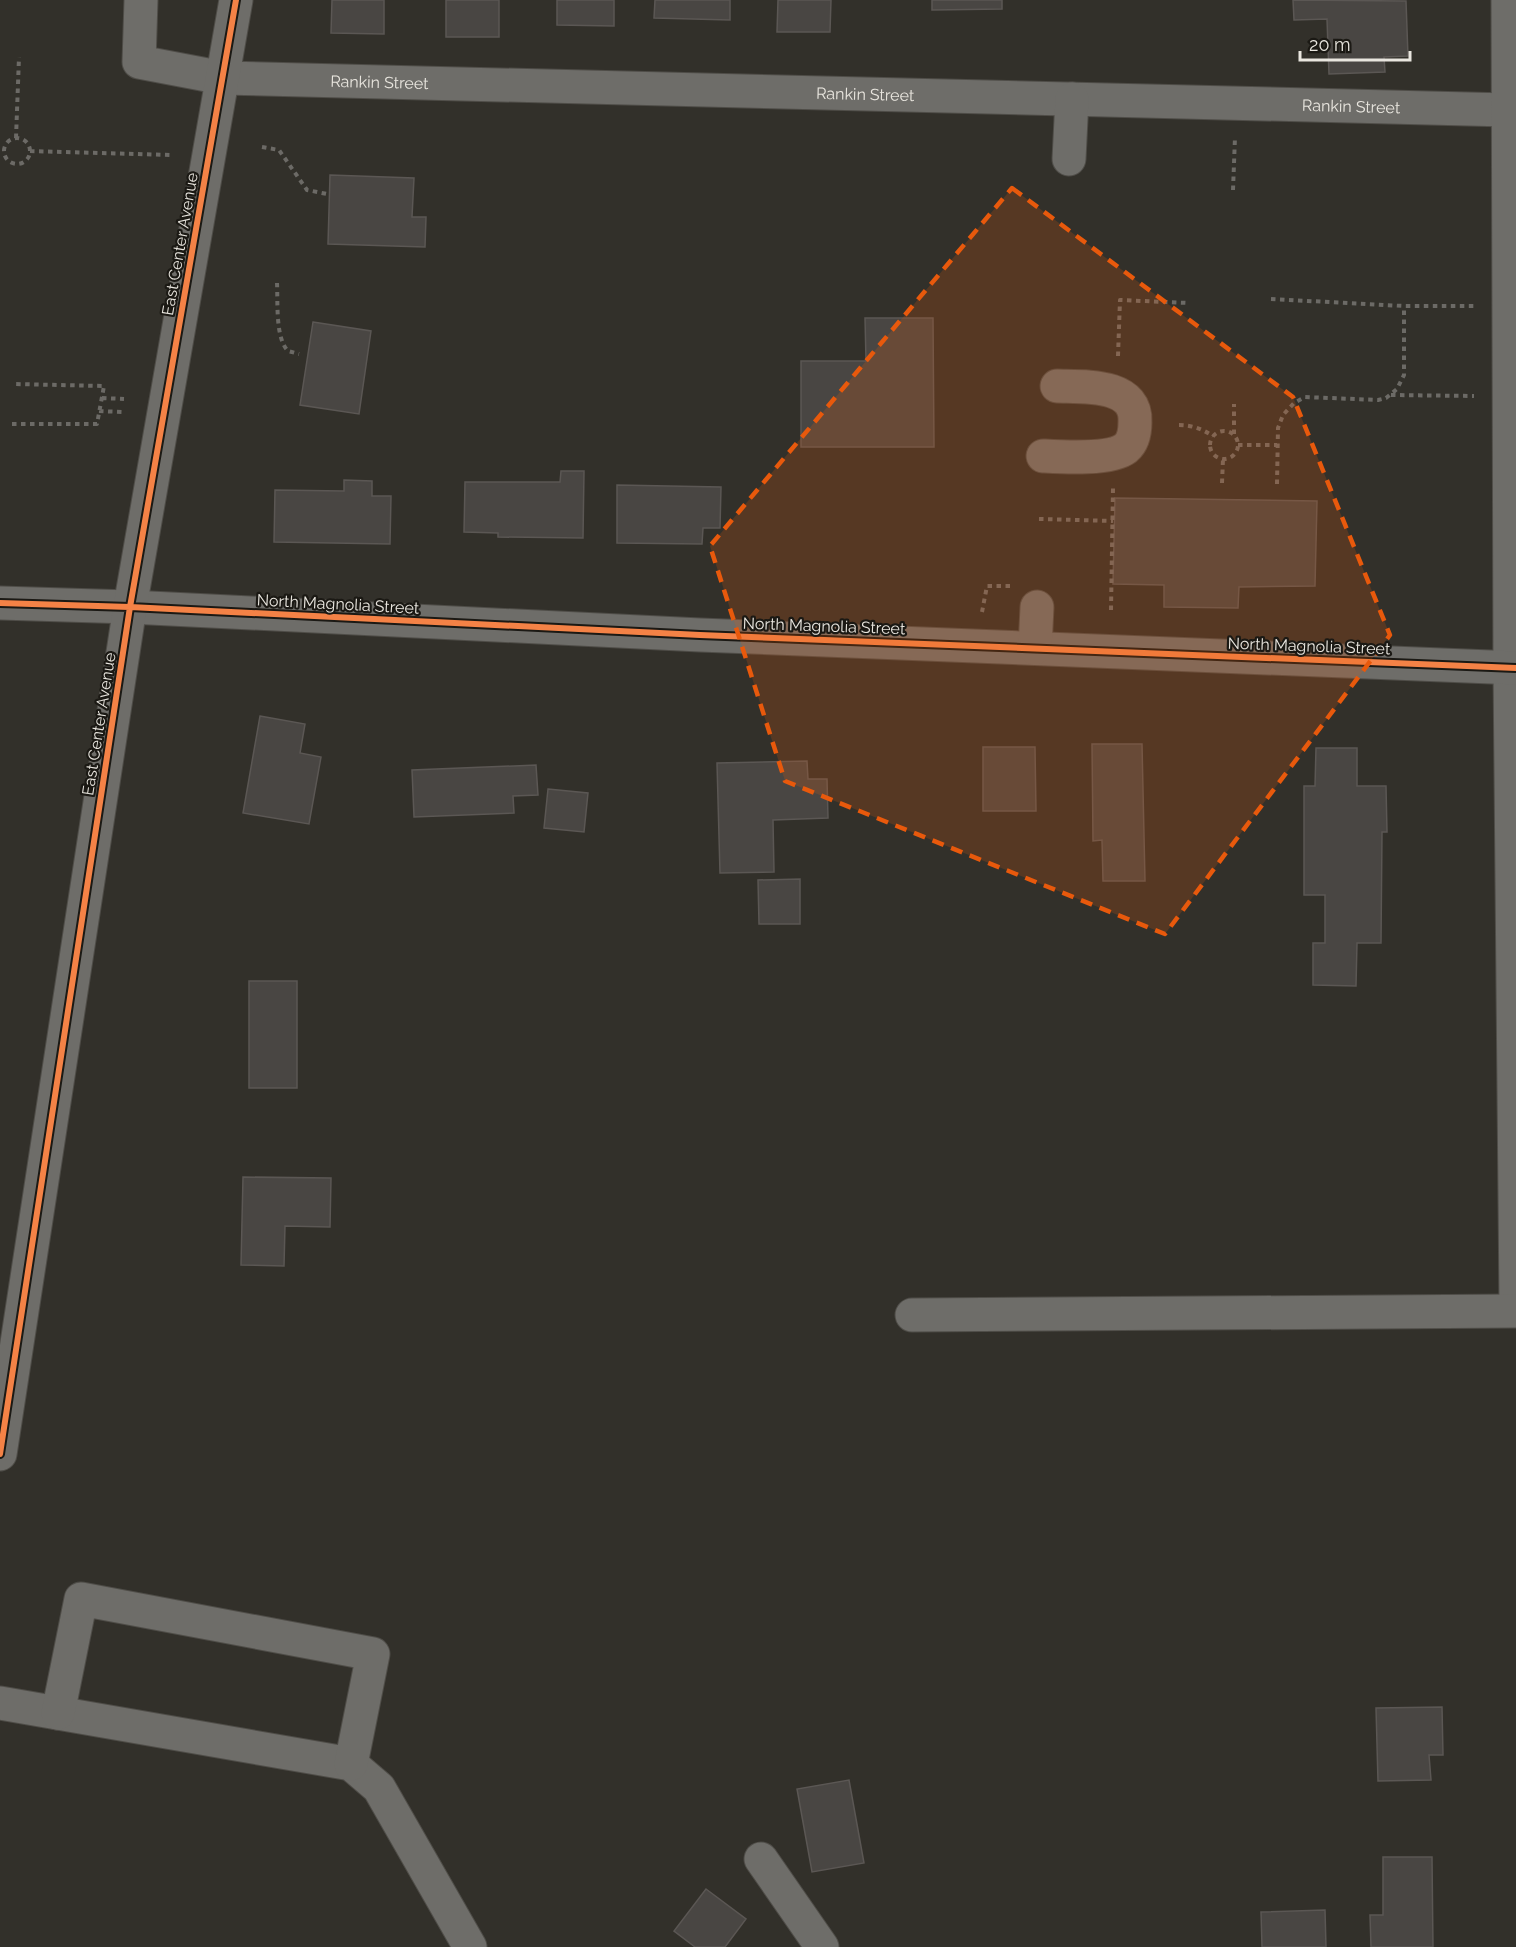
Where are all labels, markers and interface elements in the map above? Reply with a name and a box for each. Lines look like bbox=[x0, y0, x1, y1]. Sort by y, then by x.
scale bar bbox=[1300, 24, 1410, 62]
text: 20 m bbox=[1309, 34, 1351, 55]
street label: Rankin Street bbox=[330, 71, 429, 93]
street label: Rankin Street bbox=[816, 83, 915, 105]
street label: Rankin Street bbox=[1302, 95, 1401, 117]
street label: East Center Avenue bbox=[158, 171, 202, 317]
street label: North Magnolia Street bbox=[256, 590, 420, 618]
street label: North Magnolia Street bbox=[742, 614, 906, 638]
street label: North Magnolia Street bbox=[1227, 634, 1391, 658]
street label: East Center Avenue bbox=[78, 651, 120, 797]

